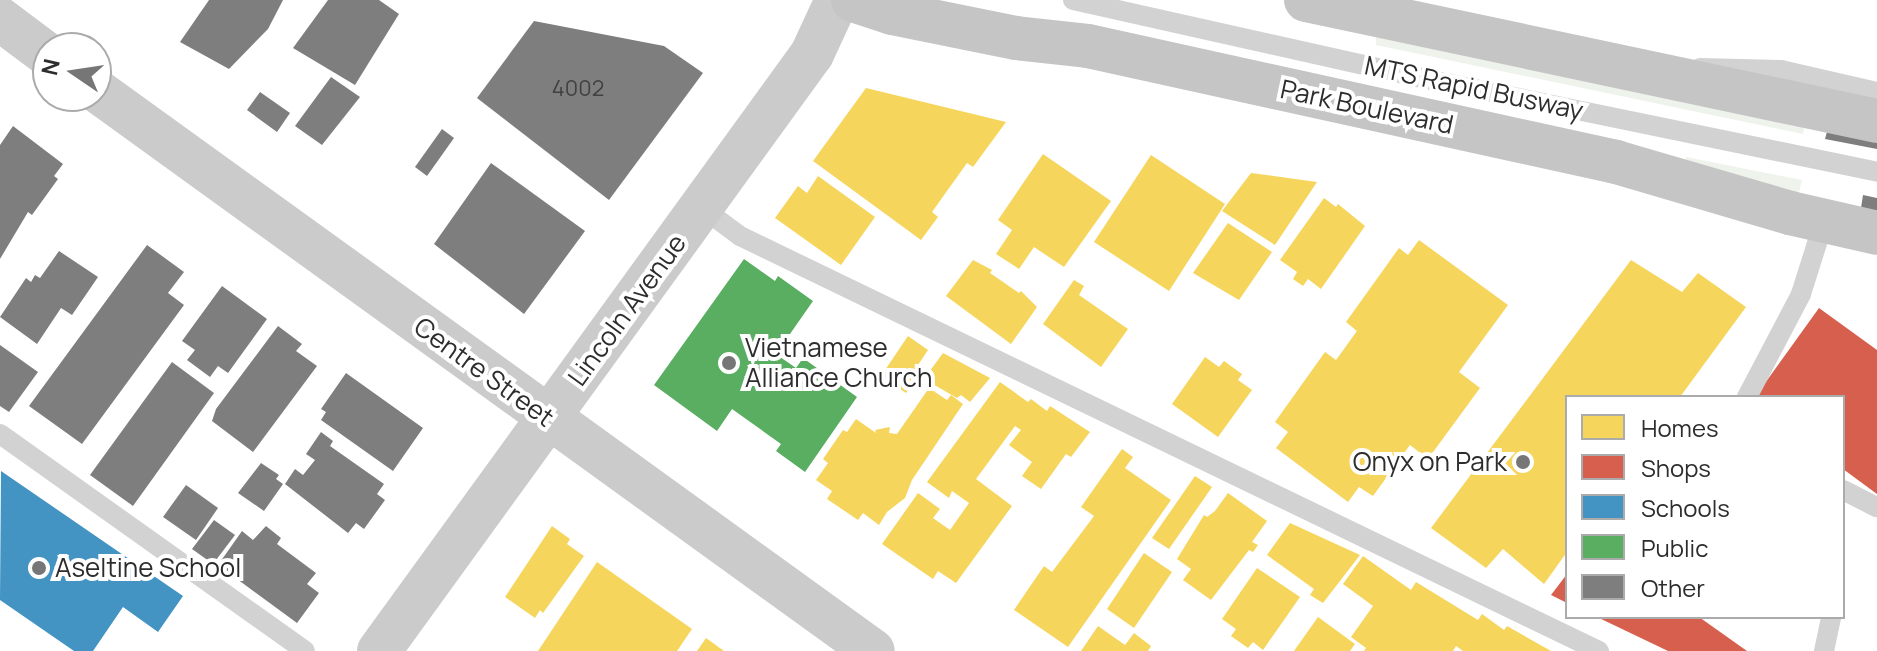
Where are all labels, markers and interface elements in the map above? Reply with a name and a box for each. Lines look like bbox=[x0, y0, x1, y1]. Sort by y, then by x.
north arrow bbox=[32, 32, 112, 112]
street label: MTS Rapid Busway bbox=[1362, 50, 1586, 126]
text: N bbox=[34, 56, 67, 78]
street label: Park Boulevard bbox=[1278, 73, 1456, 141]
house number: 4002 bbox=[552, 76, 604, 102]
street label: Lincoln Avenue bbox=[562, 228, 692, 392]
street label: Centre Street bbox=[408, 311, 560, 433]
place label: Vietnamese Alliance Church bbox=[745, 332, 932, 394]
marker: Vietnamese Alliance Church bbox=[720, 354, 738, 372]
legend bbox=[1565, 395, 1845, 619]
text: Homes bbox=[1641, 411, 1719, 444]
place label: Onyx on Park bbox=[1353, 446, 1507, 478]
text: Shops bbox=[1641, 451, 1711, 484]
marker: Onyx on Park bbox=[1514, 453, 1532, 471]
text: Schools bbox=[1641, 491, 1730, 524]
text: Public bbox=[1641, 531, 1708, 564]
place label: Aseltine School bbox=[55, 552, 241, 584]
marker: Aseltine School bbox=[30, 559, 48, 577]
text: Other bbox=[1641, 571, 1705, 604]

